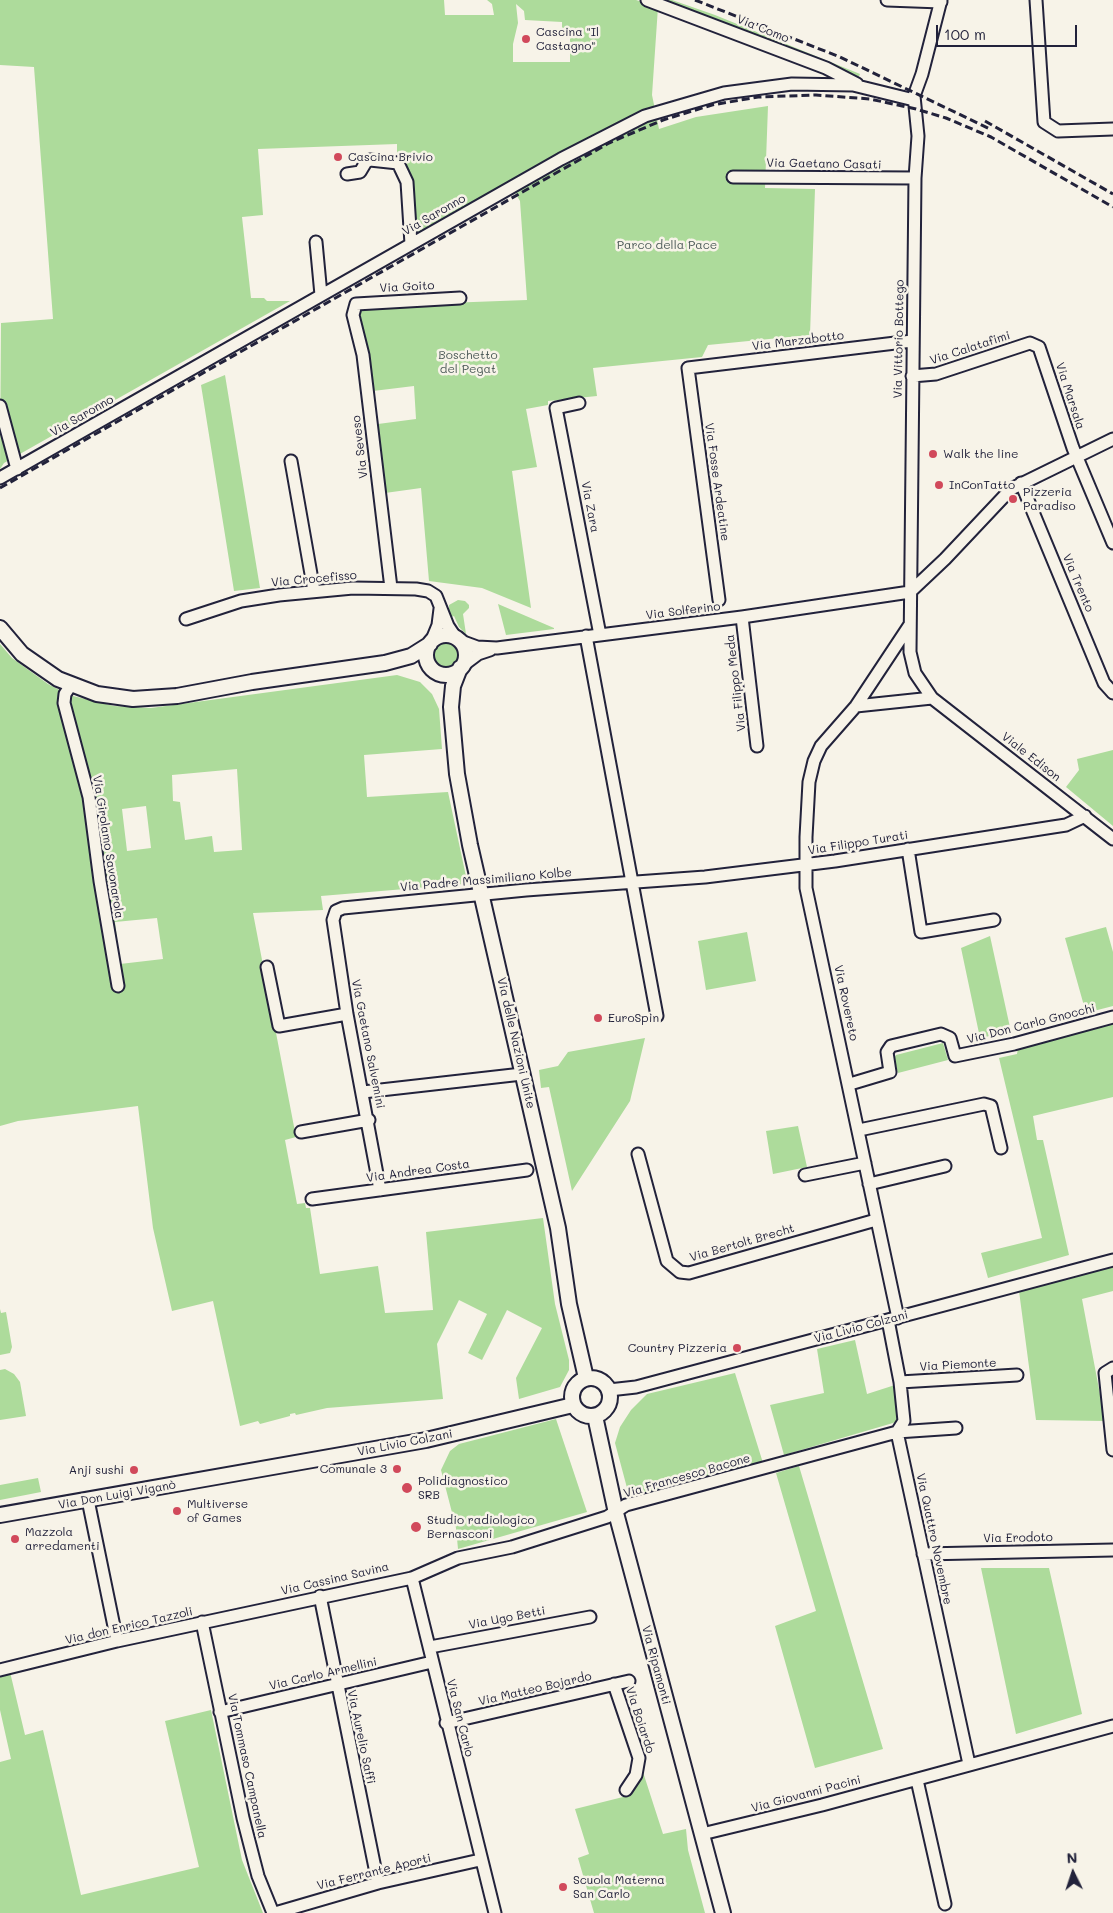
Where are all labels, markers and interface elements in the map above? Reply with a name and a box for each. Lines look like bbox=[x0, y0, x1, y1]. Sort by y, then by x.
street label: Via Como bbox=[735, 12, 791, 46]
scale bar bbox=[938, 15, 1079, 47]
text: 100 m bbox=[944, 24, 986, 44]
place label: Cascina "Il Castagno" bbox=[536, 25, 599, 53]
marker: Cascina "Il Castagno" bbox=[520, 33, 532, 45]
place label: Cascina Brivio bbox=[348, 150, 433, 164]
marker: Cascina Brivio bbox=[332, 151, 344, 163]
street label: Via Gaetano Casati bbox=[766, 156, 882, 172]
street label: Via Saronno bbox=[400, 191, 468, 239]
park label: Parco della Pace bbox=[617, 238, 717, 252]
street label: Via Goito bbox=[379, 278, 435, 296]
street label: Via Vittorio Bottego bbox=[891, 279, 907, 399]
street label: Via Marzabotto bbox=[751, 328, 845, 354]
street label: Via Calatafimi bbox=[928, 328, 1012, 368]
park label: Boschetto del Pegat bbox=[438, 348, 498, 376]
street label: Via Marsala bbox=[1052, 361, 1088, 431]
street label: Via Saronno bbox=[48, 392, 116, 440]
street label: Via Seveso bbox=[349, 415, 371, 479]
street label: Via Fosse Ardeatine bbox=[702, 422, 732, 542]
place label: Walk the line bbox=[943, 447, 1018, 461]
marker: Walk the line bbox=[927, 448, 939, 460]
place label: InConTatto bbox=[949, 478, 1015, 492]
marker: InConTatto bbox=[933, 479, 945, 491]
street label: Via Zara bbox=[578, 480, 602, 534]
place label: Pizzeria Paradiso bbox=[1023, 485, 1076, 513]
marker: Pizzeria Paradiso bbox=[1007, 493, 1019, 505]
street label: Via Trento bbox=[1059, 552, 1097, 614]
street label: Via Crocefisso bbox=[271, 568, 357, 590]
street label: Via Solferino bbox=[645, 599, 721, 623]
street label: Via Filippo Meda bbox=[723, 634, 749, 732]
street label: Viale Edison bbox=[999, 730, 1063, 784]
street label: Via Girolamo Savonarola bbox=[90, 774, 126, 920]
street label: Via Filippo Turati bbox=[807, 828, 909, 858]
street label: Via Padre Massimiliano Kolbe bbox=[400, 865, 572, 895]
street label: Via Rovereto bbox=[831, 964, 861, 1042]
street label: Via delle Nazioni Unite bbox=[494, 976, 538, 1110]
street label: Via Gaetano Salvemini bbox=[348, 978, 388, 1110]
street label: Via Don Carlo Gnocchi bbox=[965, 1001, 1097, 1047]
place label: EuroSpin bbox=[608, 1011, 659, 1025]
marker: EuroSpin bbox=[592, 1012, 604, 1024]
street label: Via Andrea Costa bbox=[365, 1157, 471, 1185]
street label: Via Bertolt Brecht bbox=[688, 1221, 796, 1265]
street label: Via Livio Colzani bbox=[812, 1308, 910, 1346]
place label: Country Pizzeria bbox=[628, 1341, 727, 1355]
marker: Country Pizzeria bbox=[731, 1342, 743, 1354]
street label: Via Piemonte bbox=[919, 1356, 997, 1374]
street label: Via Livio Colzani bbox=[356, 1427, 454, 1459]
street label: Via Francesco Bacone bbox=[622, 1451, 752, 1501]
place label: Comunale 3 bbox=[320, 1462, 387, 1476]
place label: Anji sushi bbox=[69, 1463, 124, 1477]
marker: Comunale 3 bbox=[391, 1463, 403, 1475]
marker: Anji sushi bbox=[128, 1464, 140, 1476]
street label: Via Quattro Novembre bbox=[913, 1472, 955, 1606]
place label: Polidiagnostico SRB bbox=[418, 1474, 508, 1502]
street label: Via Don Luigi Viganò bbox=[57, 1478, 177, 1512]
marker: Polidiagnostico SRB bbox=[400, 1481, 414, 1495]
place label: Multiverse of Games bbox=[187, 1497, 248, 1525]
marker: Multiverse of Games bbox=[171, 1505, 183, 1517]
place label: Studio radiologico Bernasconi bbox=[427, 1513, 535, 1541]
marker: Studio radiologico Bernasconi bbox=[409, 1520, 423, 1534]
place label: Mazzola arredamenti bbox=[25, 1525, 100, 1553]
street label: Via Erodoto bbox=[983, 1530, 1053, 1546]
marker: Mazzola arredamenti bbox=[9, 1533, 21, 1545]
street label: Via Cassina Savina bbox=[280, 1560, 390, 1598]
street label: Via don Enrico Tazzoli bbox=[64, 1604, 194, 1648]
street label: Via Ugo Betti bbox=[467, 1604, 547, 1632]
street label: Via Ripamonti bbox=[639, 1624, 673, 1706]
street label: Via Carlo Armellini bbox=[268, 1655, 378, 1693]
street label: Via Matteo Bojardo bbox=[477, 1669, 593, 1709]
street label: Via San Carlo bbox=[443, 1678, 477, 1758]
street label: Via Boiardo bbox=[622, 1685, 658, 1755]
street label: Via Aurelio Saffi bbox=[344, 1689, 378, 1785]
street label: Via Tommaso Campanella bbox=[225, 1692, 269, 1840]
street label: Via Giovanni Pacini bbox=[750, 1772, 862, 1816]
north arrow bbox=[1048, 1848, 1098, 1898]
text: N bbox=[1066, 1848, 1078, 1867]
street label: Via Ferrante Aporti bbox=[315, 1851, 433, 1893]
place label: Scuola Materna San Carlo bbox=[573, 1873, 665, 1901]
marker: Scuola Materna San Carlo bbox=[557, 1881, 569, 1893]

